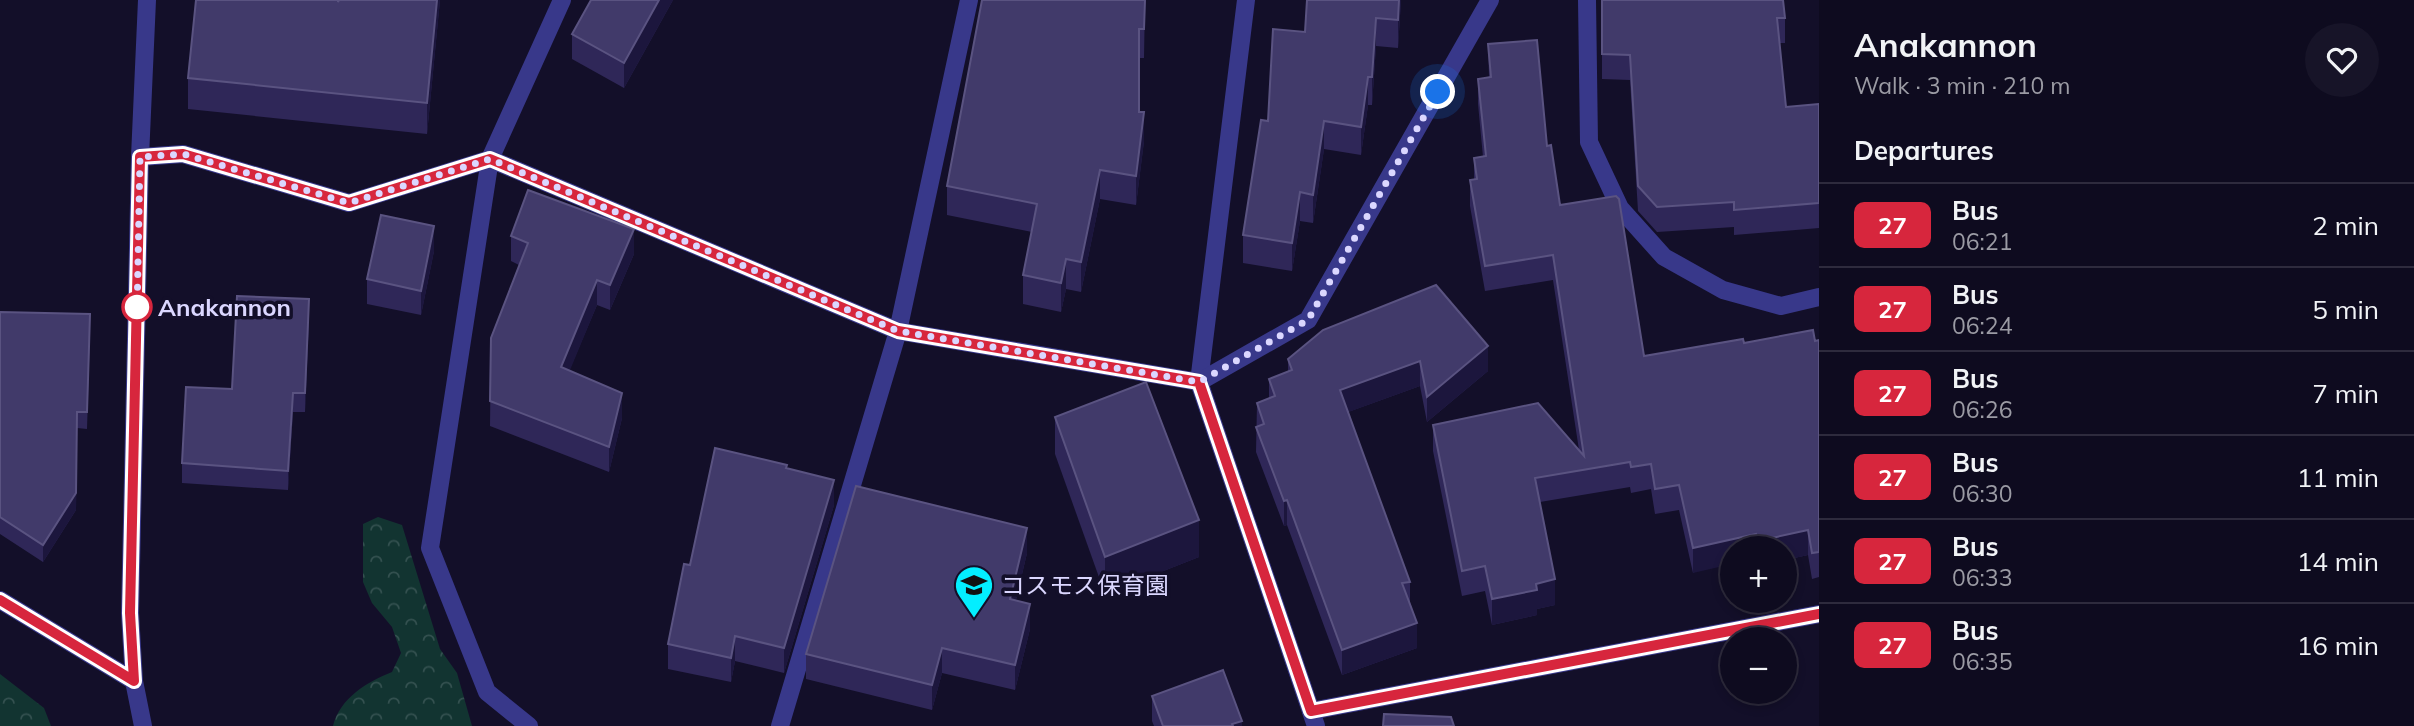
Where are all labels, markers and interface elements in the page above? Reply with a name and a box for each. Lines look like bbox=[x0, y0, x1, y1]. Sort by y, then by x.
button: heart bbox=[2305, 23, 2379, 97]
text: Anakannon bbox=[1854, 24, 2037, 65]
text: Walk · 3 min · 210 m bbox=[1854, 71, 2071, 100]
your location bbox=[1420, 74, 1455, 109]
text: Departures bbox=[1854, 134, 1994, 167]
text: Bus bbox=[1952, 194, 1998, 227]
text: 2 min bbox=[2312, 209, 2379, 242]
text: 27 bbox=[1878, 210, 1907, 240]
text: 06:21 bbox=[1952, 227, 2012, 256]
text: Bus bbox=[1952, 278, 1998, 311]
marker: Anakannon bbox=[122, 292, 152, 322]
place label: Anakannon bbox=[158, 292, 291, 322]
text: 5 min bbox=[2312, 293, 2379, 326]
text: 27 bbox=[1878, 294, 1907, 324]
text: 06:24 bbox=[1952, 311, 2012, 340]
text: Bus bbox=[1952, 362, 1998, 395]
text: 7 min bbox=[2312, 377, 2379, 410]
text: 27 bbox=[1878, 378, 1907, 408]
text: 06:26 bbox=[1952, 395, 2012, 424]
text: Bus bbox=[1952, 446, 1998, 479]
text: 11 min bbox=[2297, 461, 2379, 494]
text: 27 bbox=[1878, 462, 1907, 492]
text: 06:30 bbox=[1952, 479, 2012, 508]
text: Bus bbox=[1952, 530, 1998, 563]
map controls bbox=[1720, 536, 1797, 704]
button: + bbox=[1720, 536, 1797, 613]
text: 14 min bbox=[2297, 545, 2379, 578]
text: 27 bbox=[1878, 546, 1907, 576]
text: 06:33 bbox=[1952, 563, 2012, 592]
school or university icon: コスモス保育園 bbox=[953, 564, 995, 619]
place label: コスモス保育園 bbox=[1001, 570, 1169, 600]
text: Bus bbox=[1952, 614, 1998, 647]
button: − bbox=[1720, 627, 1797, 704]
text: 16 min bbox=[2297, 629, 2379, 662]
text: 27 bbox=[1878, 630, 1907, 660]
text: 06:35 bbox=[1952, 647, 2012, 676]

